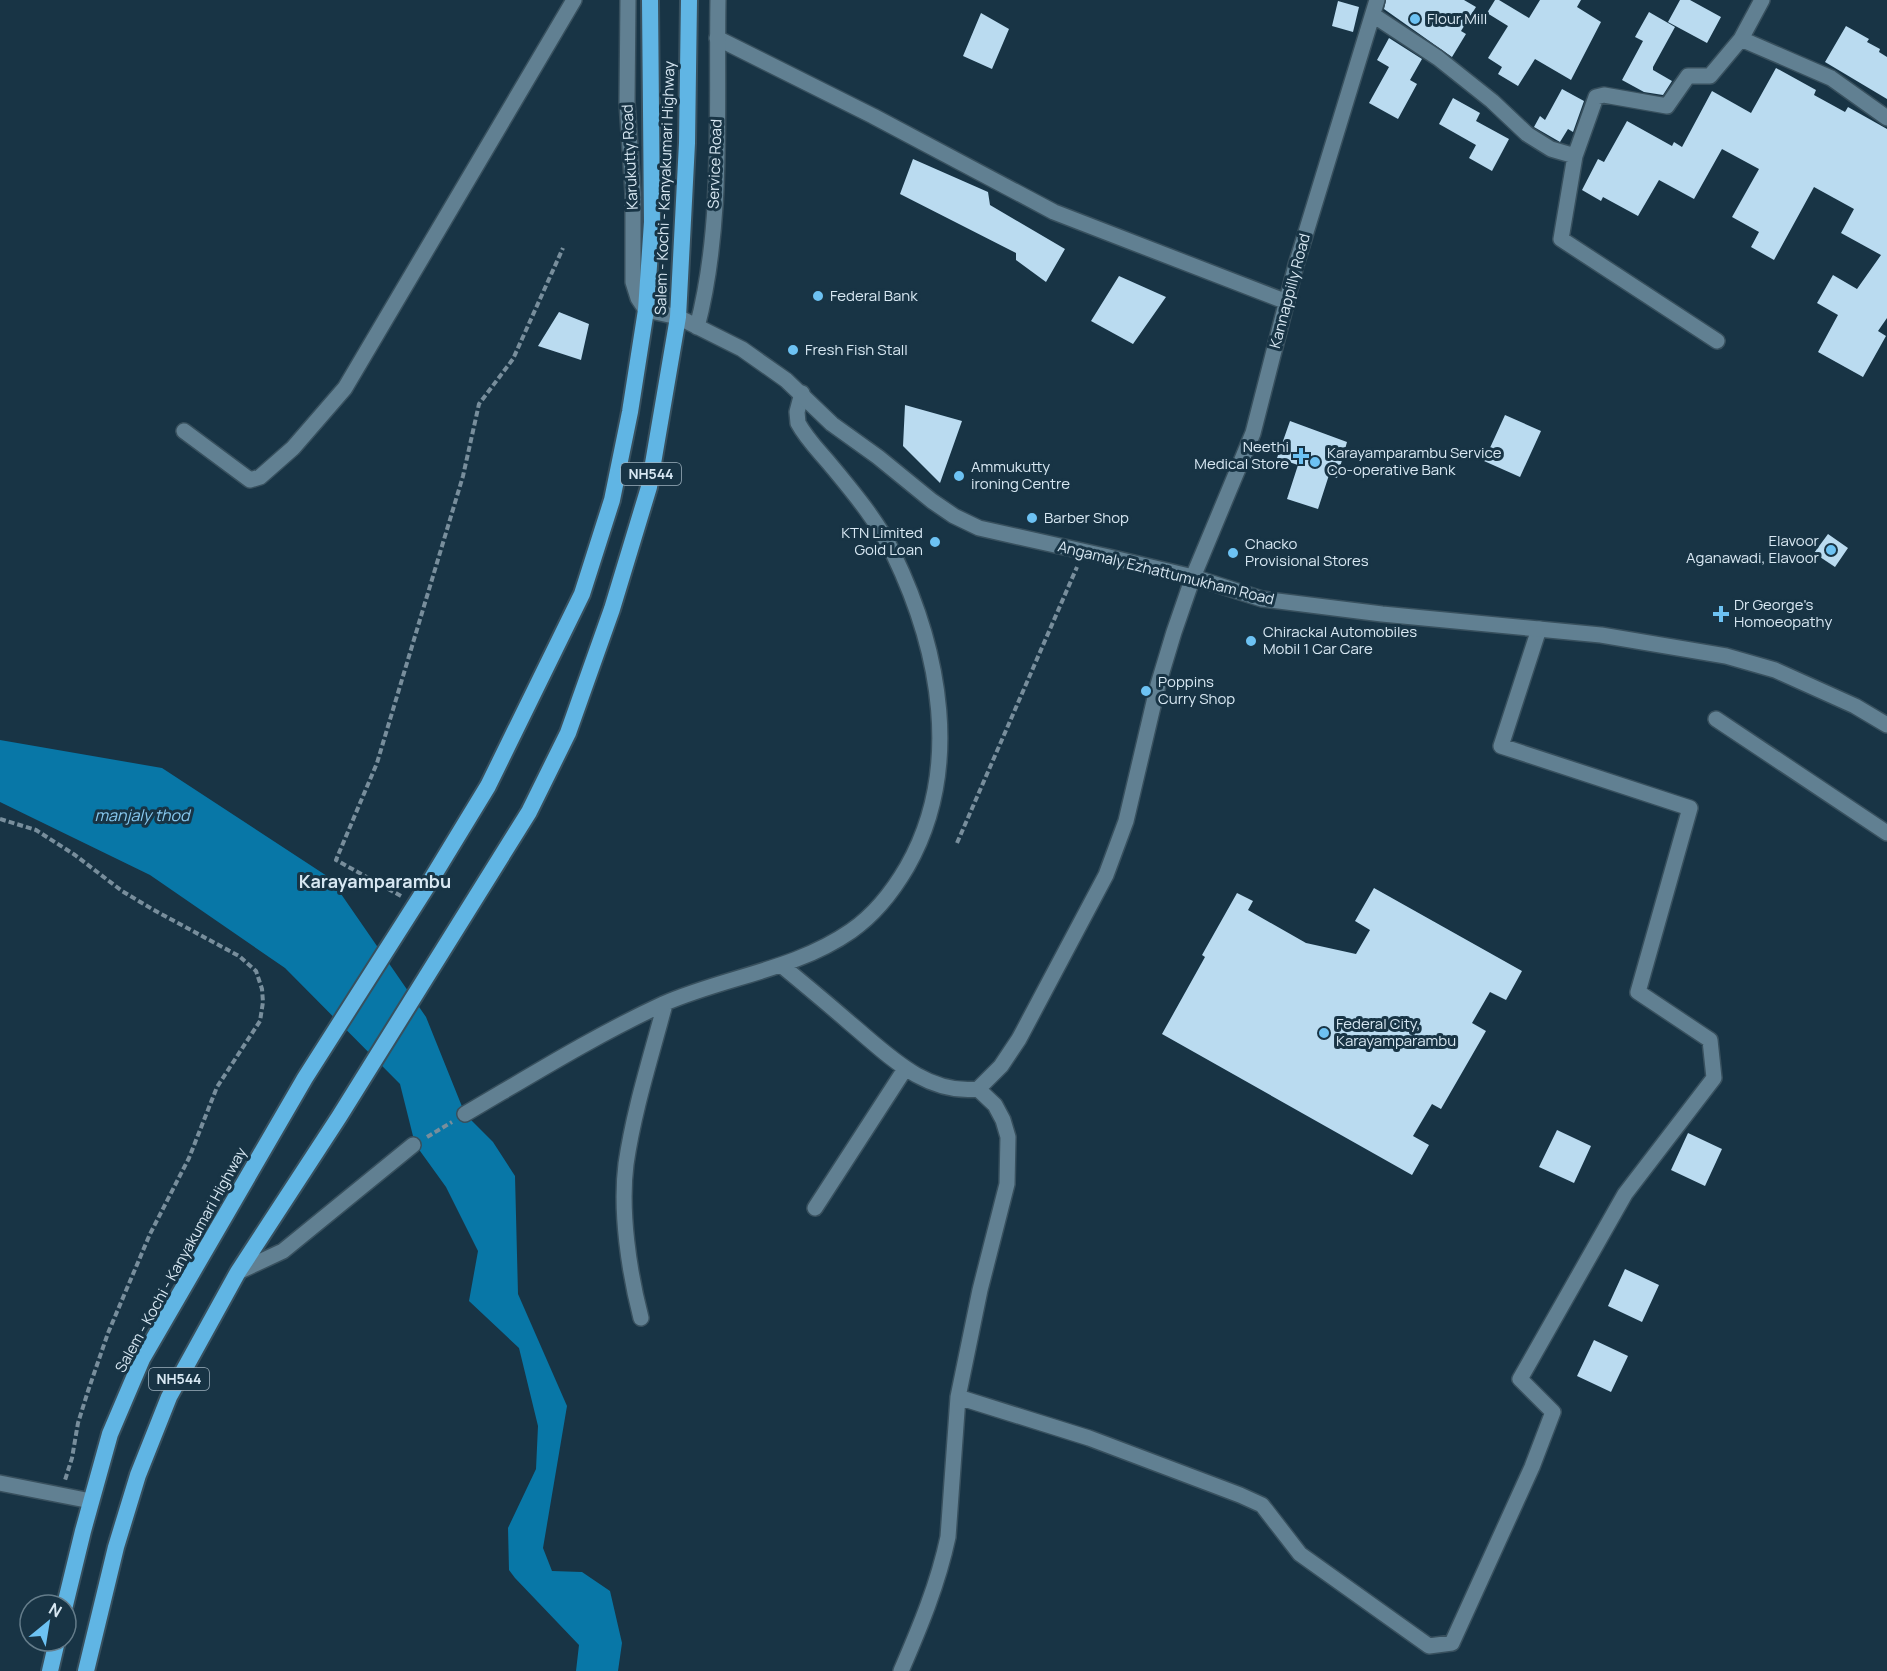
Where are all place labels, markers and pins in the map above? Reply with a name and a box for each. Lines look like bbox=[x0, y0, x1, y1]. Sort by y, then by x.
place label: Flour Mill bbox=[1427, 8, 1487, 29]
marker: Flour Mill bbox=[1408, 12, 1422, 26]
place label: Federal Bank bbox=[830, 285, 918, 306]
marker: Federal Bank bbox=[811, 289, 825, 303]
place label: Fresh Fish Stall bbox=[805, 339, 908, 360]
marker: Fresh Fish Stall bbox=[786, 343, 800, 357]
place label: Neethi Medical Store bbox=[1194, 436, 1289, 474]
place label: Karayamparambu Service Co-operative Bank bbox=[1327, 442, 1502, 480]
marker: Neethi Medical Store bbox=[1294, 449, 1308, 463]
marker: Karayamparambu Service Co-operative Bank bbox=[1308, 455, 1322, 469]
place label: Ammukutty ironing Centre bbox=[971, 456, 1070, 494]
marker: Ammukutty ironing Centre bbox=[952, 469, 966, 483]
place label: Barber Shop bbox=[1044, 507, 1129, 528]
marker: Barber Shop bbox=[1025, 511, 1039, 525]
place label: KTN Limited Gold Loan bbox=[841, 522, 923, 560]
place label: Elavoor Aganawadi, Elavoor bbox=[1686, 530, 1820, 568]
place label: Chacko Provisional Stores bbox=[1245, 533, 1369, 571]
marker: KTN Limited Gold Loan bbox=[928, 535, 942, 549]
marker: Elavoor Aganawadi, Elavoor bbox=[1824, 543, 1838, 557]
marker: Chacko Provisional Stores bbox=[1226, 546, 1240, 560]
place label: Dr George's Homoeopathy bbox=[1734, 594, 1832, 632]
marker: Dr George's Homoeopathy bbox=[1712, 605, 1730, 623]
place label: Chirackal Automobiles Mobil 1 Car Care bbox=[1263, 621, 1417, 659]
marker: Chirackal Automobiles Mobil 1 Car Care bbox=[1244, 634, 1258, 648]
place label: Poppins Curry Shop bbox=[1158, 671, 1235, 709]
marker: Poppins Curry Shop bbox=[1139, 684, 1153, 698]
place label: Federal City, Karayamparambu bbox=[1336, 1013, 1456, 1051]
marker: Federal City, Karayamparambu bbox=[1317, 1026, 1331, 1040]

